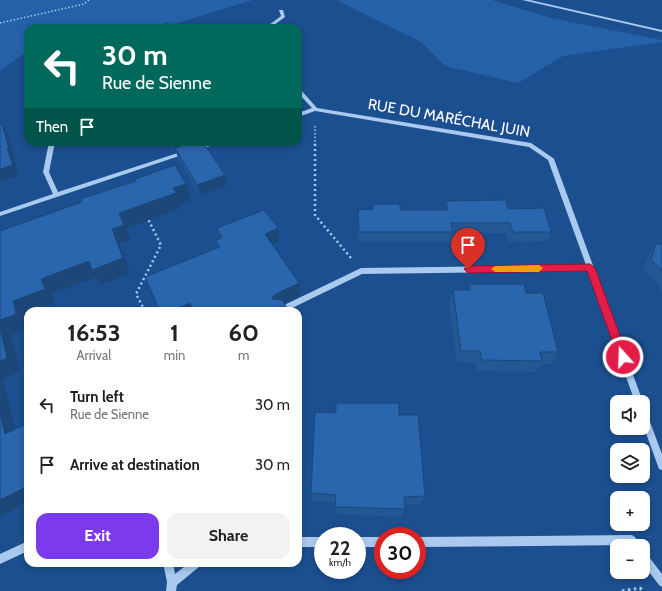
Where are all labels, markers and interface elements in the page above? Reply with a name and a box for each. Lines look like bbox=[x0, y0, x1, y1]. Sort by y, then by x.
text: 30 m bbox=[102, 38, 168, 72]
icon: left bbox=[36, 40, 88, 92]
text: Rue de Sienne bbox=[102, 72, 211, 94]
street label: RUE DU MARÉCHAL JUIN bbox=[366, 94, 532, 141]
icon: arrive bbox=[76, 116, 98, 138]
text: Then bbox=[36, 118, 68, 136]
pin bbox=[451, 228, 485, 269]
icon: arrive bbox=[457, 234, 479, 256]
text: 16:53 bbox=[67, 318, 121, 347]
text: 1 bbox=[170, 318, 179, 347]
text: 60 bbox=[228, 318, 259, 347]
position arrow bbox=[602, 336, 644, 378]
text: Arrival bbox=[77, 347, 111, 363]
text: min bbox=[164, 347, 185, 363]
text: m bbox=[238, 347, 249, 363]
text: Turn left bbox=[70, 388, 124, 406]
icon: left bbox=[36, 394, 58, 416]
map controls bbox=[610, 395, 650, 579]
button: sound bbox=[610, 395, 650, 435]
text: 30 m bbox=[255, 396, 290, 414]
text: Rue de Sienne bbox=[70, 406, 149, 422]
button: layers bbox=[610, 443, 650, 483]
icon: arrive bbox=[36, 454, 58, 476]
text: Arrive at destination bbox=[70, 456, 200, 474]
text: 30 m bbox=[255, 456, 290, 474]
button: + bbox=[610, 491, 650, 531]
button: Exit bbox=[36, 513, 159, 559]
button: Share bbox=[167, 513, 290, 559]
speed limit sign: 30 bbox=[374, 527, 426, 579]
text: 22 bbox=[329, 536, 351, 560]
button: − bbox=[610, 539, 650, 579]
text: km/h bbox=[329, 556, 351, 569]

